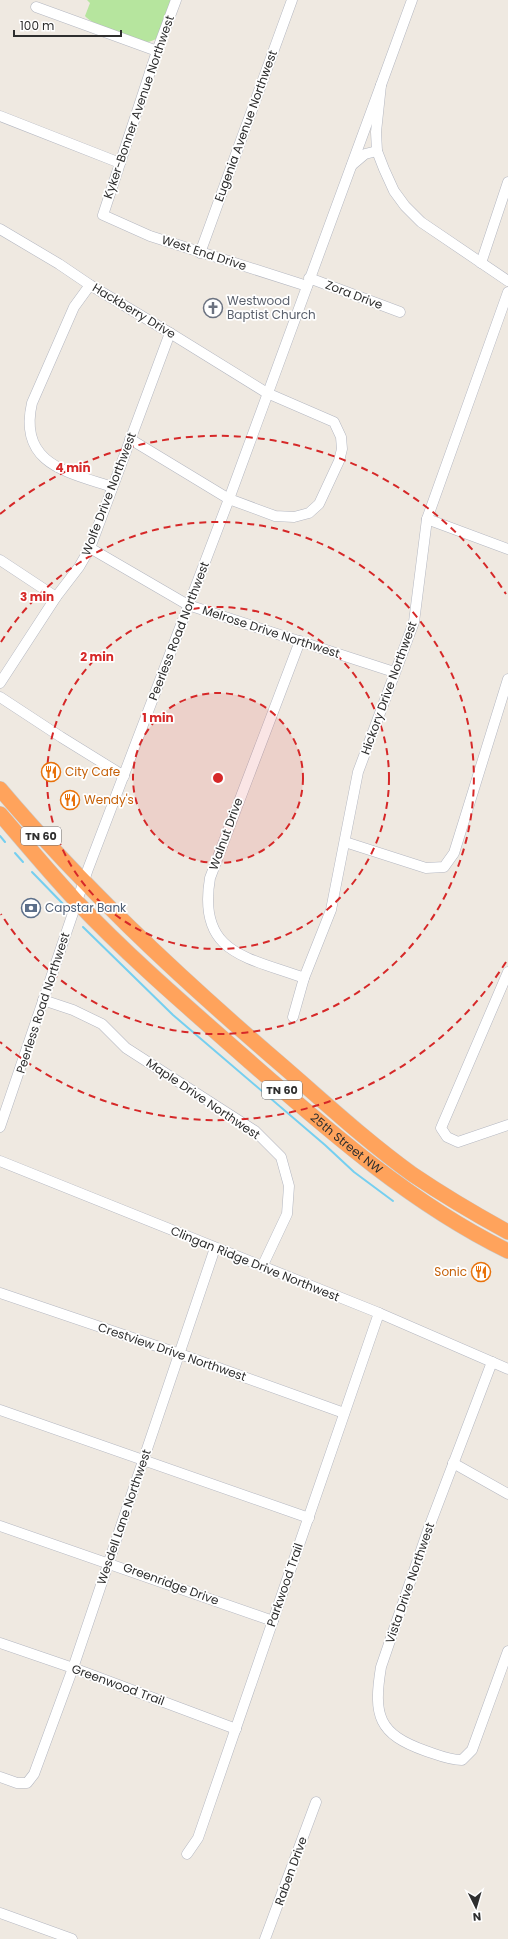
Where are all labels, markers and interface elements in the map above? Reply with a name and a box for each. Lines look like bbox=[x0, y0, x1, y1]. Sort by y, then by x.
scale bar bbox=[14, 12, 121, 38]
street label: Kyker-Bonner Avenue Northwest bbox=[99, 13, 178, 201]
text: 100 m bbox=[20, 17, 54, 34]
street label: Eugenia Avenue Northwest bbox=[210, 48, 281, 204]
street label: West End Drive bbox=[160, 231, 249, 274]
street label: Zora Drive bbox=[323, 276, 385, 313]
street label: Hackberry Drive bbox=[89, 279, 179, 342]
place label: Westwood Baptist Church bbox=[227, 292, 316, 323]
church icon: Westwood Baptist Church bbox=[202, 297, 224, 319]
street label: Wolfe Drive Northwest bbox=[77, 430, 140, 558]
text: 4 min bbox=[55, 459, 91, 476]
street label: Peerless Road Northwest bbox=[144, 559, 213, 703]
text: 3 min bbox=[20, 588, 54, 605]
street label: Melrose Drive Northwest bbox=[200, 601, 342, 662]
street label: Hickory Drive Northwest bbox=[356, 619, 421, 757]
text: 2 min bbox=[80, 648, 114, 665]
text: 1 min bbox=[142, 709, 174, 726]
restaurant icon: City Cafe bbox=[40, 761, 62, 783]
place label: City Cafe bbox=[65, 763, 120, 780]
centre of rings bbox=[211, 771, 225, 785]
restaurant icon: Wendy's bbox=[59, 789, 81, 811]
place label: Wendy's bbox=[84, 791, 134, 808]
street label: Walnut Drive bbox=[205, 795, 246, 872]
road number: TN 60 bbox=[21, 827, 61, 845]
bank icon: Capstar Bank bbox=[20, 897, 42, 919]
place label: Capstar Bank bbox=[45, 899, 127, 916]
street label: Peerless Road Northwest bbox=[12, 930, 73, 1076]
street label: Maple Drive Northwest bbox=[143, 1054, 264, 1143]
road number: TN 60 bbox=[262, 1081, 302, 1099]
street label: 25th Street NW bbox=[307, 1109, 387, 1178]
street label: Clingan Ridge Drive Northwest bbox=[168, 1222, 342, 1305]
restaurant icon: Sonic bbox=[470, 1261, 492, 1283]
place label: Sonic bbox=[434, 1263, 467, 1280]
street label: Crestview Drive Northwest bbox=[96, 1318, 249, 1385]
street label: Wesdell Lane Northwest bbox=[92, 1447, 155, 1587]
street label: Vista Drive Northwest bbox=[381, 1520, 438, 1646]
street label: Parkwood Trail bbox=[262, 1541, 307, 1629]
street label: Greenridge Drive bbox=[121, 1558, 221, 1609]
street label: Greenwood Trail bbox=[69, 1660, 167, 1709]
street label: Raben Drive bbox=[270, 1834, 311, 1908]
north arrow bbox=[456, 1887, 496, 1927]
text: N bbox=[472, 1909, 482, 1925]

